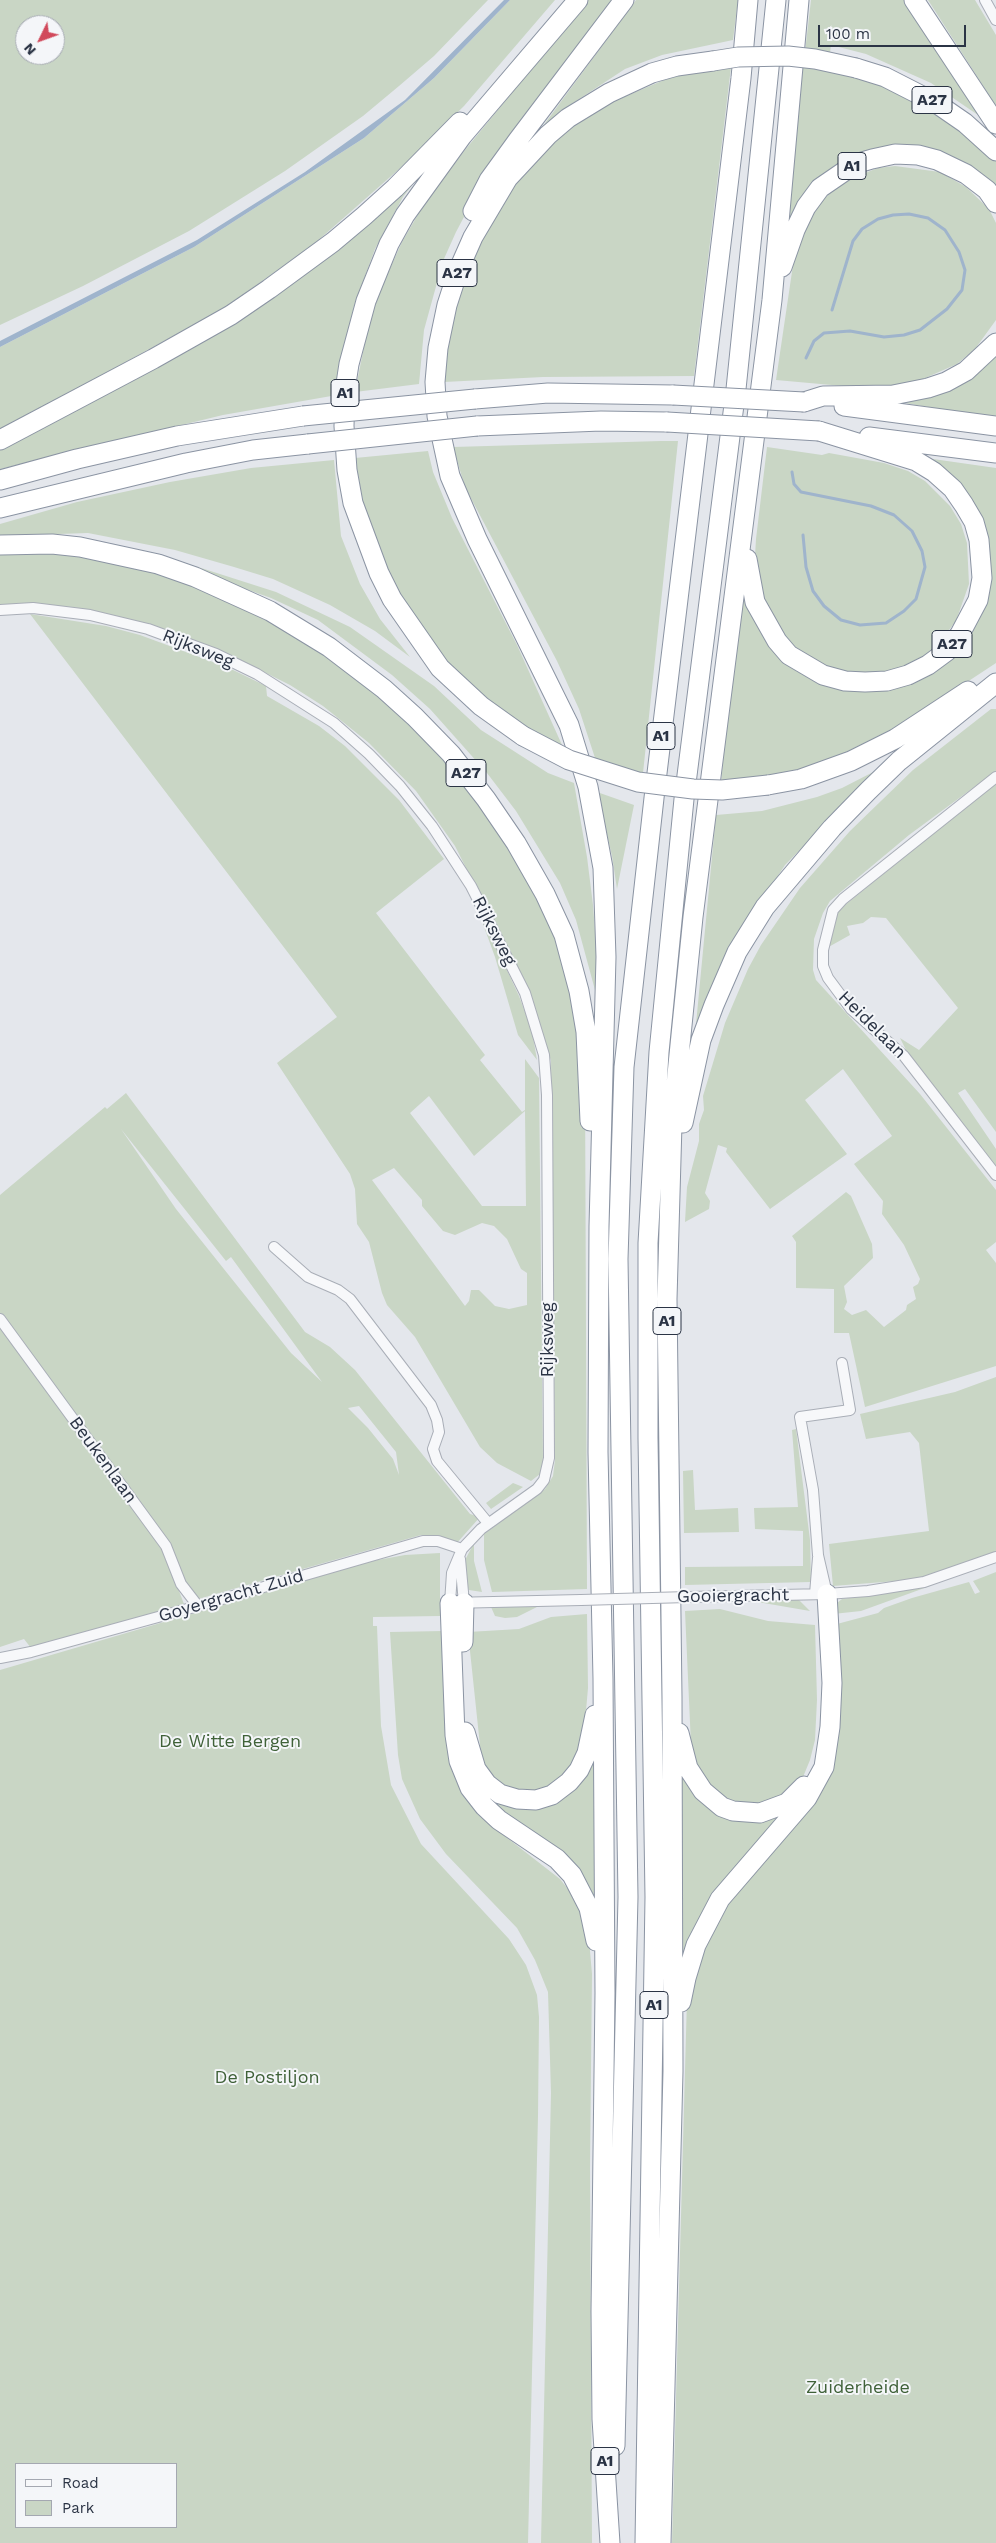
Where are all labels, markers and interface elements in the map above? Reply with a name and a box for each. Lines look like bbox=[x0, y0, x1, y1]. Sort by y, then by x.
north arrow bbox=[15, 15, 65, 65]
scale bar bbox=[821, 15, 968, 47]
text: 100 m bbox=[826, 25, 870, 43]
text: N bbox=[20, 40, 39, 59]
road number: A27 bbox=[912, 86, 952, 114]
road number: A1 bbox=[838, 153, 866, 180]
road number: A27 bbox=[437, 260, 477, 286]
road number: A1 bbox=[331, 379, 359, 406]
street label: Rijksweg bbox=[159, 625, 237, 673]
road number: A27 bbox=[932, 630, 972, 658]
road number: A1 bbox=[647, 722, 675, 749]
road number: A27 bbox=[446, 760, 486, 786]
street label: Rijksweg bbox=[467, 893, 521, 969]
street label: Heidelaan bbox=[834, 987, 910, 1063]
street label: Rijksweg bbox=[537, 1302, 559, 1378]
road number: A1 bbox=[653, 1308, 681, 1334]
street label: Beukenlaan bbox=[64, 1413, 142, 1507]
street label: Goyergracht Zuid bbox=[156, 1565, 306, 1627]
street label: Gooiergracht bbox=[677, 1584, 789, 1608]
park label: De Witte Bergen bbox=[159, 1731, 301, 1753]
road number: A1 bbox=[640, 1992, 668, 2018]
park label: De Postiljon bbox=[214, 2067, 320, 2089]
park label: Zuiderheide bbox=[806, 2377, 910, 2399]
road number: A1 bbox=[591, 2448, 619, 2474]
legend bbox=[15, 2463, 178, 2528]
text: Road bbox=[62, 2474, 99, 2492]
text: Park bbox=[62, 2499, 94, 2517]

